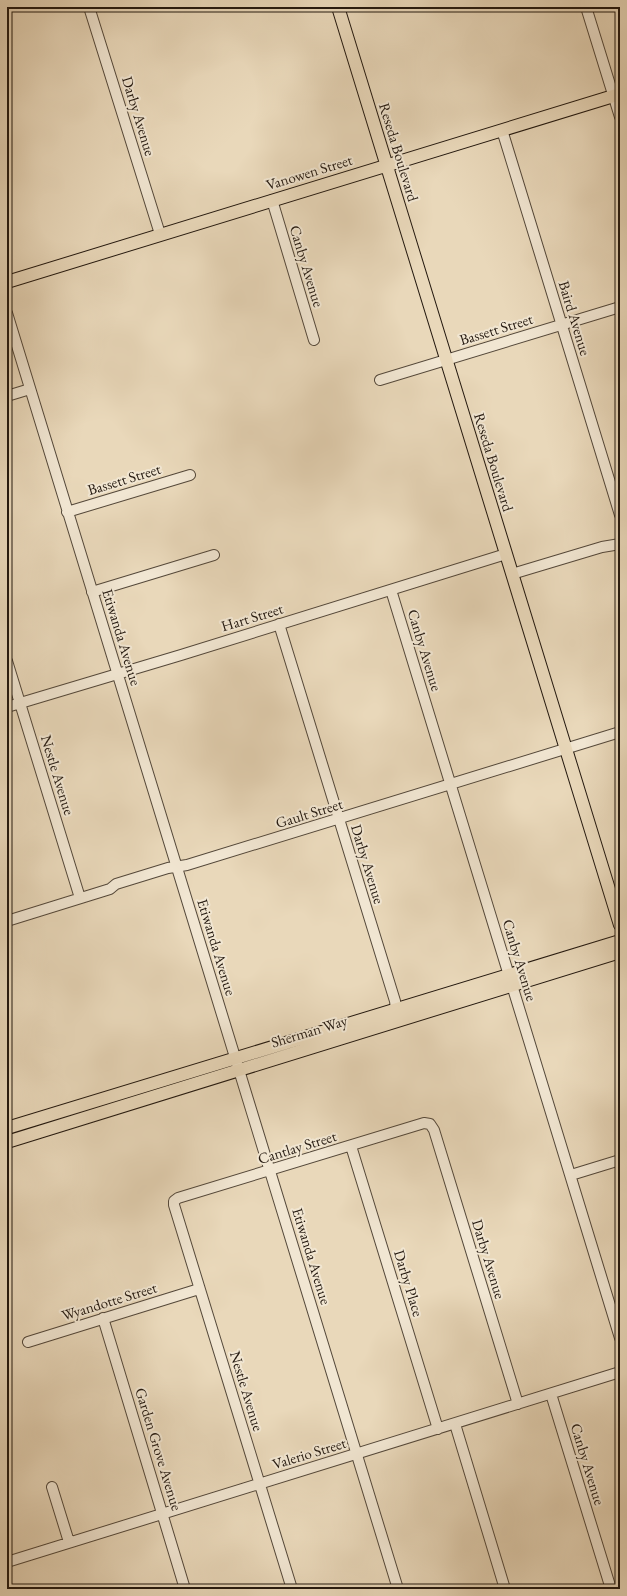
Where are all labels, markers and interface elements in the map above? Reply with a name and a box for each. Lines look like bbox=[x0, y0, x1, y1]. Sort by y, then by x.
street label: Darby Avenue bbox=[118, 74, 160, 158]
street label: Reseda Boulevard bbox=[375, 100, 423, 204]
street label: Vanowen Street bbox=[264, 150, 355, 194]
street label: Canby Avenue bbox=[286, 223, 328, 309]
street label: Baird Avenue bbox=[555, 278, 595, 358]
street label: Bassett Street bbox=[457, 309, 535, 349]
street label: Reseda Boulevard bbox=[470, 410, 518, 514]
street label: Bassett Street bbox=[85, 459, 163, 499]
street label: Etiwanda Avenue bbox=[98, 586, 146, 688]
street label: Hart Street bbox=[219, 599, 286, 635]
street label: Canby Avenue bbox=[404, 607, 446, 693]
street label: Nestle Avenue bbox=[37, 733, 79, 817]
street label: Gault Street bbox=[273, 794, 345, 832]
street label: Darby Avenue bbox=[347, 822, 389, 906]
street label: Etiwanda Avenue bbox=[193, 896, 241, 998]
street label: Canby Avenue bbox=[499, 917, 541, 1003]
street label: Sherman Way bbox=[269, 1010, 350, 1052]
street label: Cantlay Street bbox=[255, 1126, 339, 1168]
street label: Etiwanda Avenue bbox=[288, 1205, 336, 1307]
street label: Darby Avenue bbox=[468, 1217, 510, 1301]
street label: Darby Place bbox=[390, 1247, 428, 1319]
street label: Wyandotte Street bbox=[59, 1277, 159, 1325]
street label: Nestle Avenue bbox=[226, 1349, 268, 1433]
street label: Garden Grove Avenue bbox=[131, 1385, 187, 1513]
street label: Canby Avenue bbox=[567, 1421, 609, 1507]
street label: Valerio Street bbox=[270, 1433, 348, 1473]

